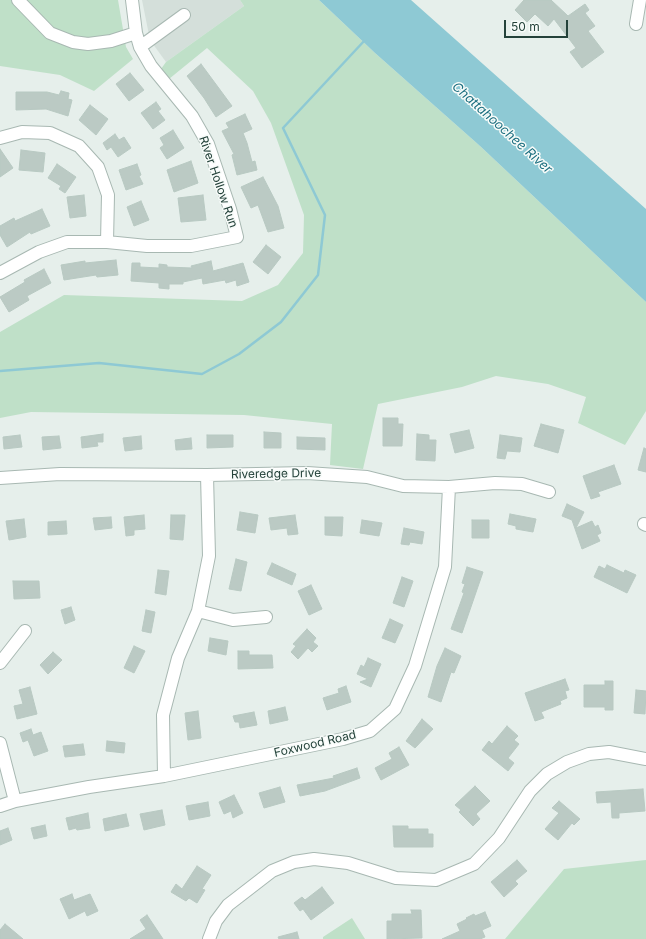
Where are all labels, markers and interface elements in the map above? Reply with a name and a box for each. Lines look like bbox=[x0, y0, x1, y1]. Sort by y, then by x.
scale bar bbox=[506, 12, 570, 38]
text: 50 m bbox=[511, 19, 540, 34]
water label: Chattahoochee River bbox=[449, 79, 555, 177]
street label: River Hollow Run bbox=[196, 134, 240, 230]
street label: Riveredge Drive bbox=[231, 466, 321, 482]
street label: Foxwood Road bbox=[273, 728, 357, 760]

